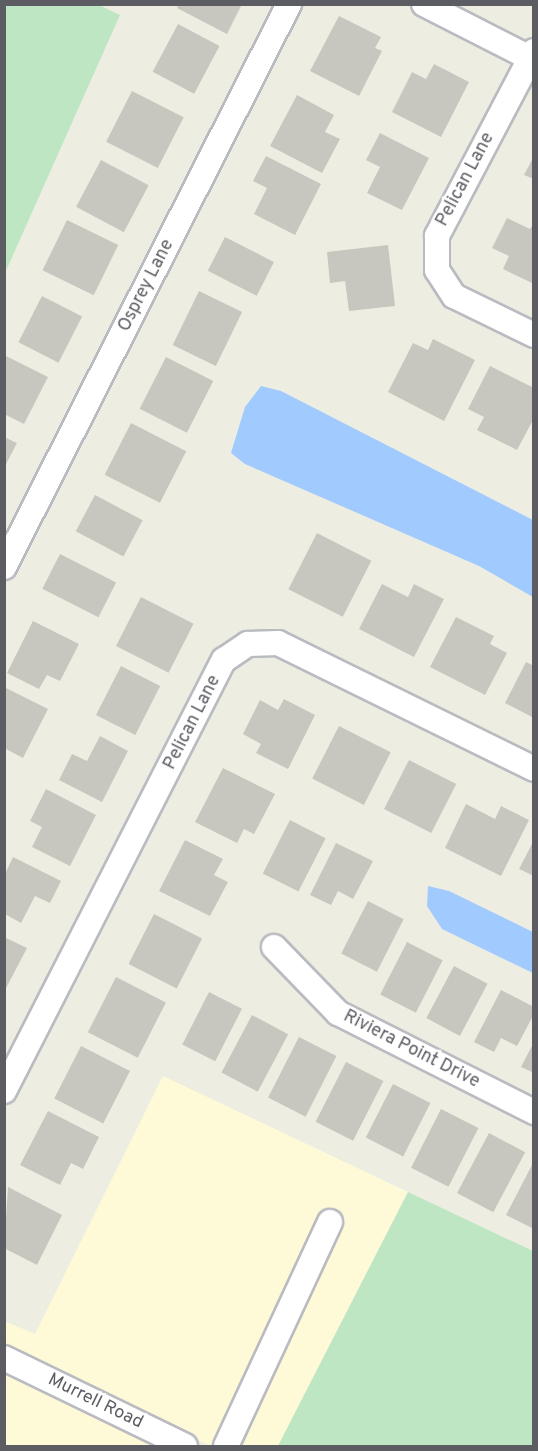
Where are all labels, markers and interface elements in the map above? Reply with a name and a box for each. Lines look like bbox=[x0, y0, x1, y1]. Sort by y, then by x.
street label: Pelican Lane bbox=[432, 129, 500, 231]
street label: Osprey Lane bbox=[115, 236, 179, 336]
street label: Pelican Lane bbox=[160, 672, 226, 774]
street label: Riviera Point Drive bbox=[339, 1006, 483, 1094]
street label: Murrell Road bbox=[44, 1370, 146, 1434]

